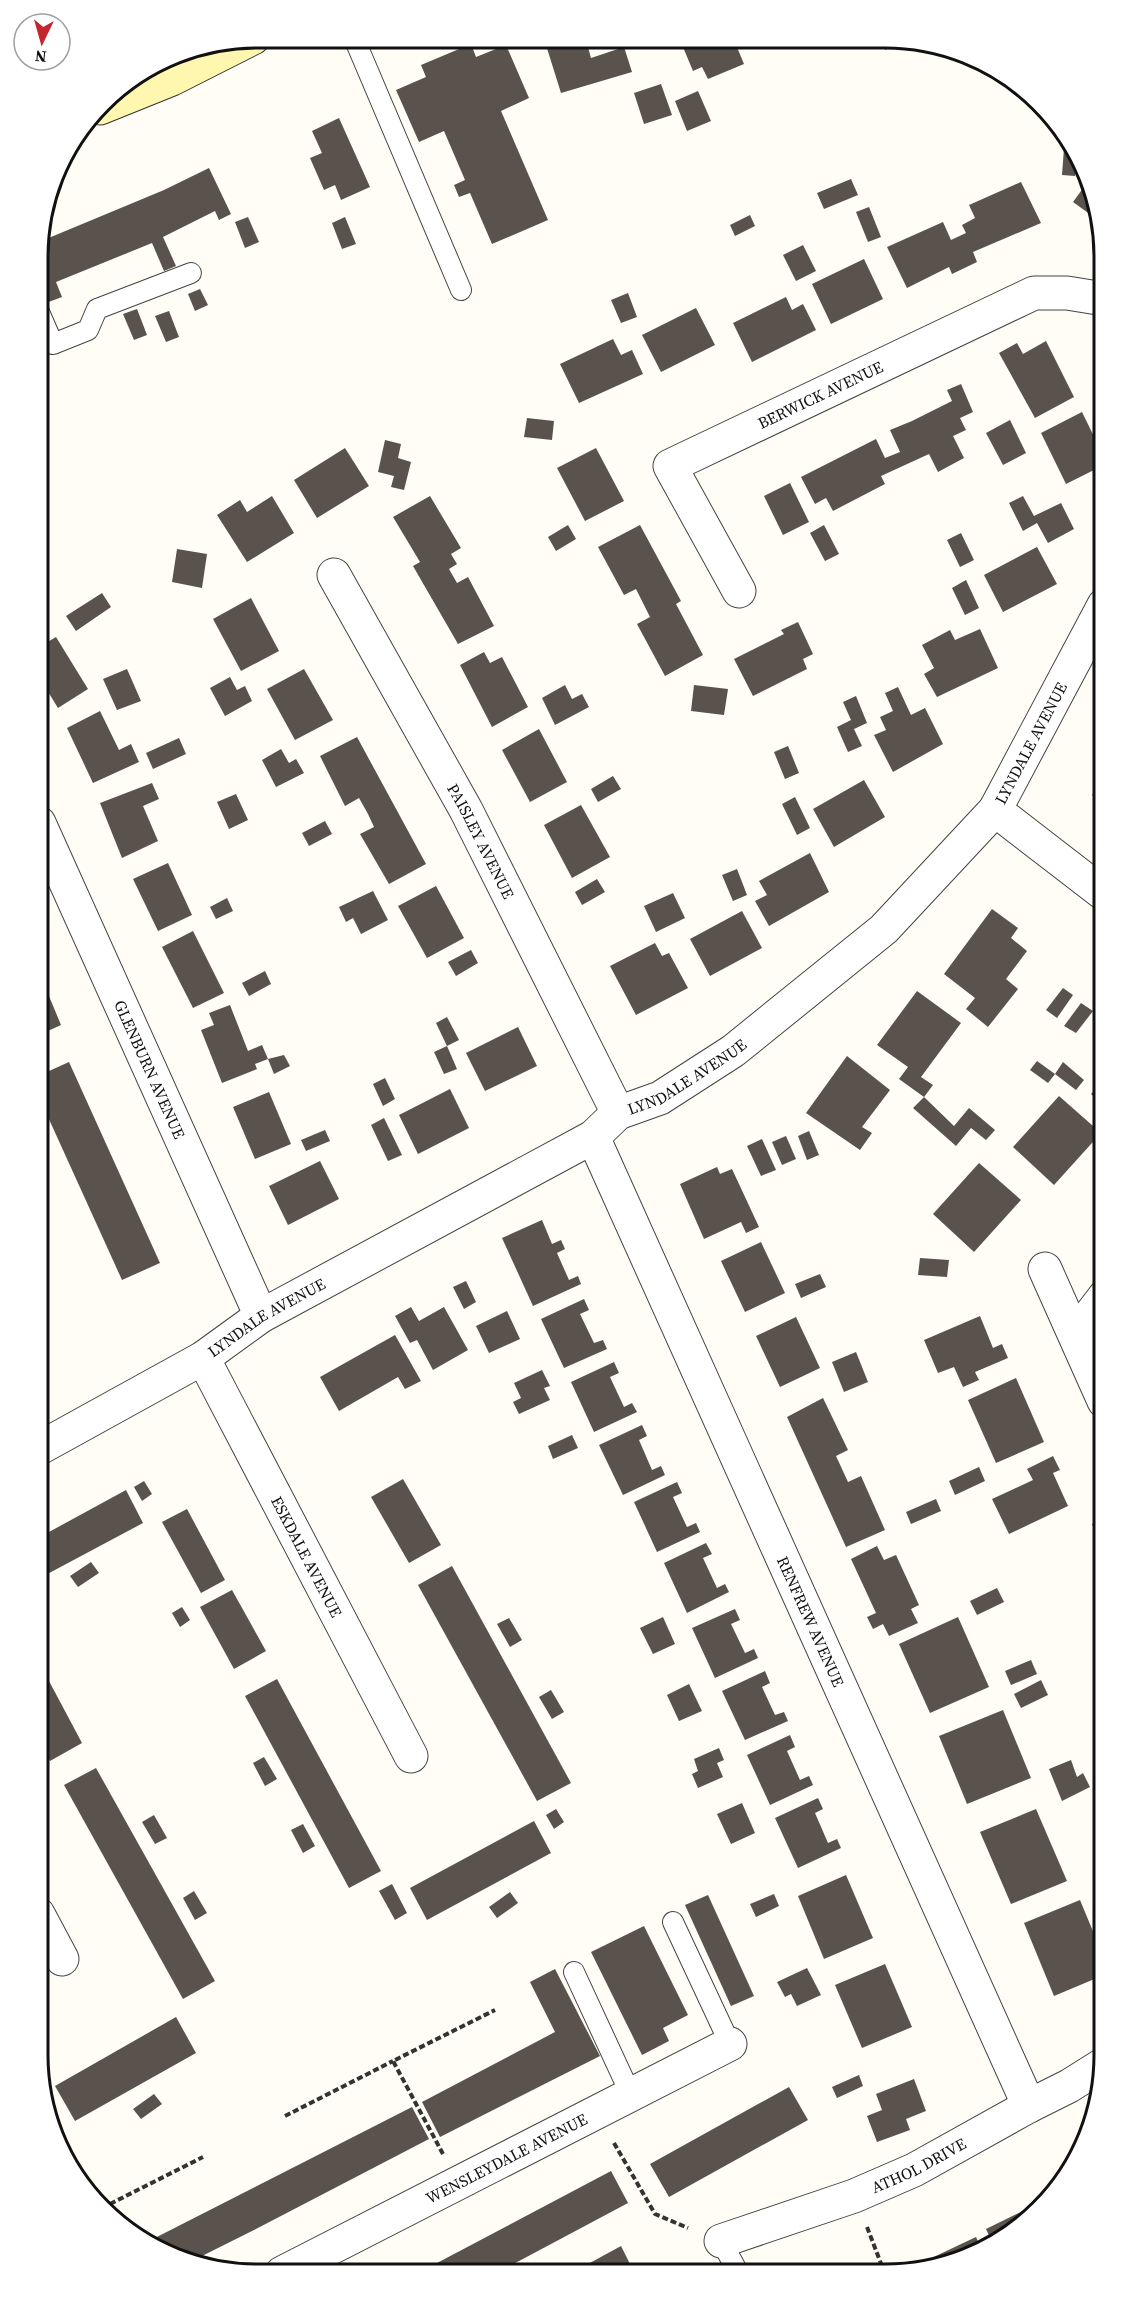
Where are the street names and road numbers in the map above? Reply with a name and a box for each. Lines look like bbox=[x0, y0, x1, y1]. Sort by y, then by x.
street label: BERWICK AVENUE bbox=[754, 355, 887, 434]
street label: LYNDALE AVENUE bbox=[989, 678, 1072, 808]
street label: PAISLEY AVENUE bbox=[442, 779, 520, 903]
street label: GLENBURN AVENUE bbox=[109, 996, 191, 1142]
street label: LYNDALE AVENUE bbox=[624, 1033, 751, 1120]
street label: LYNDALE AVENUE bbox=[203, 1272, 329, 1362]
street label: ESKDALE AVENUE bbox=[266, 1492, 348, 1621]
street label: RENFREW AVENUE bbox=[772, 1552, 850, 1690]
street label: WENSLEYDALE AVENUE bbox=[422, 2108, 591, 2209]
street label: ATHOL DRIVE bbox=[868, 2132, 970, 2198]

